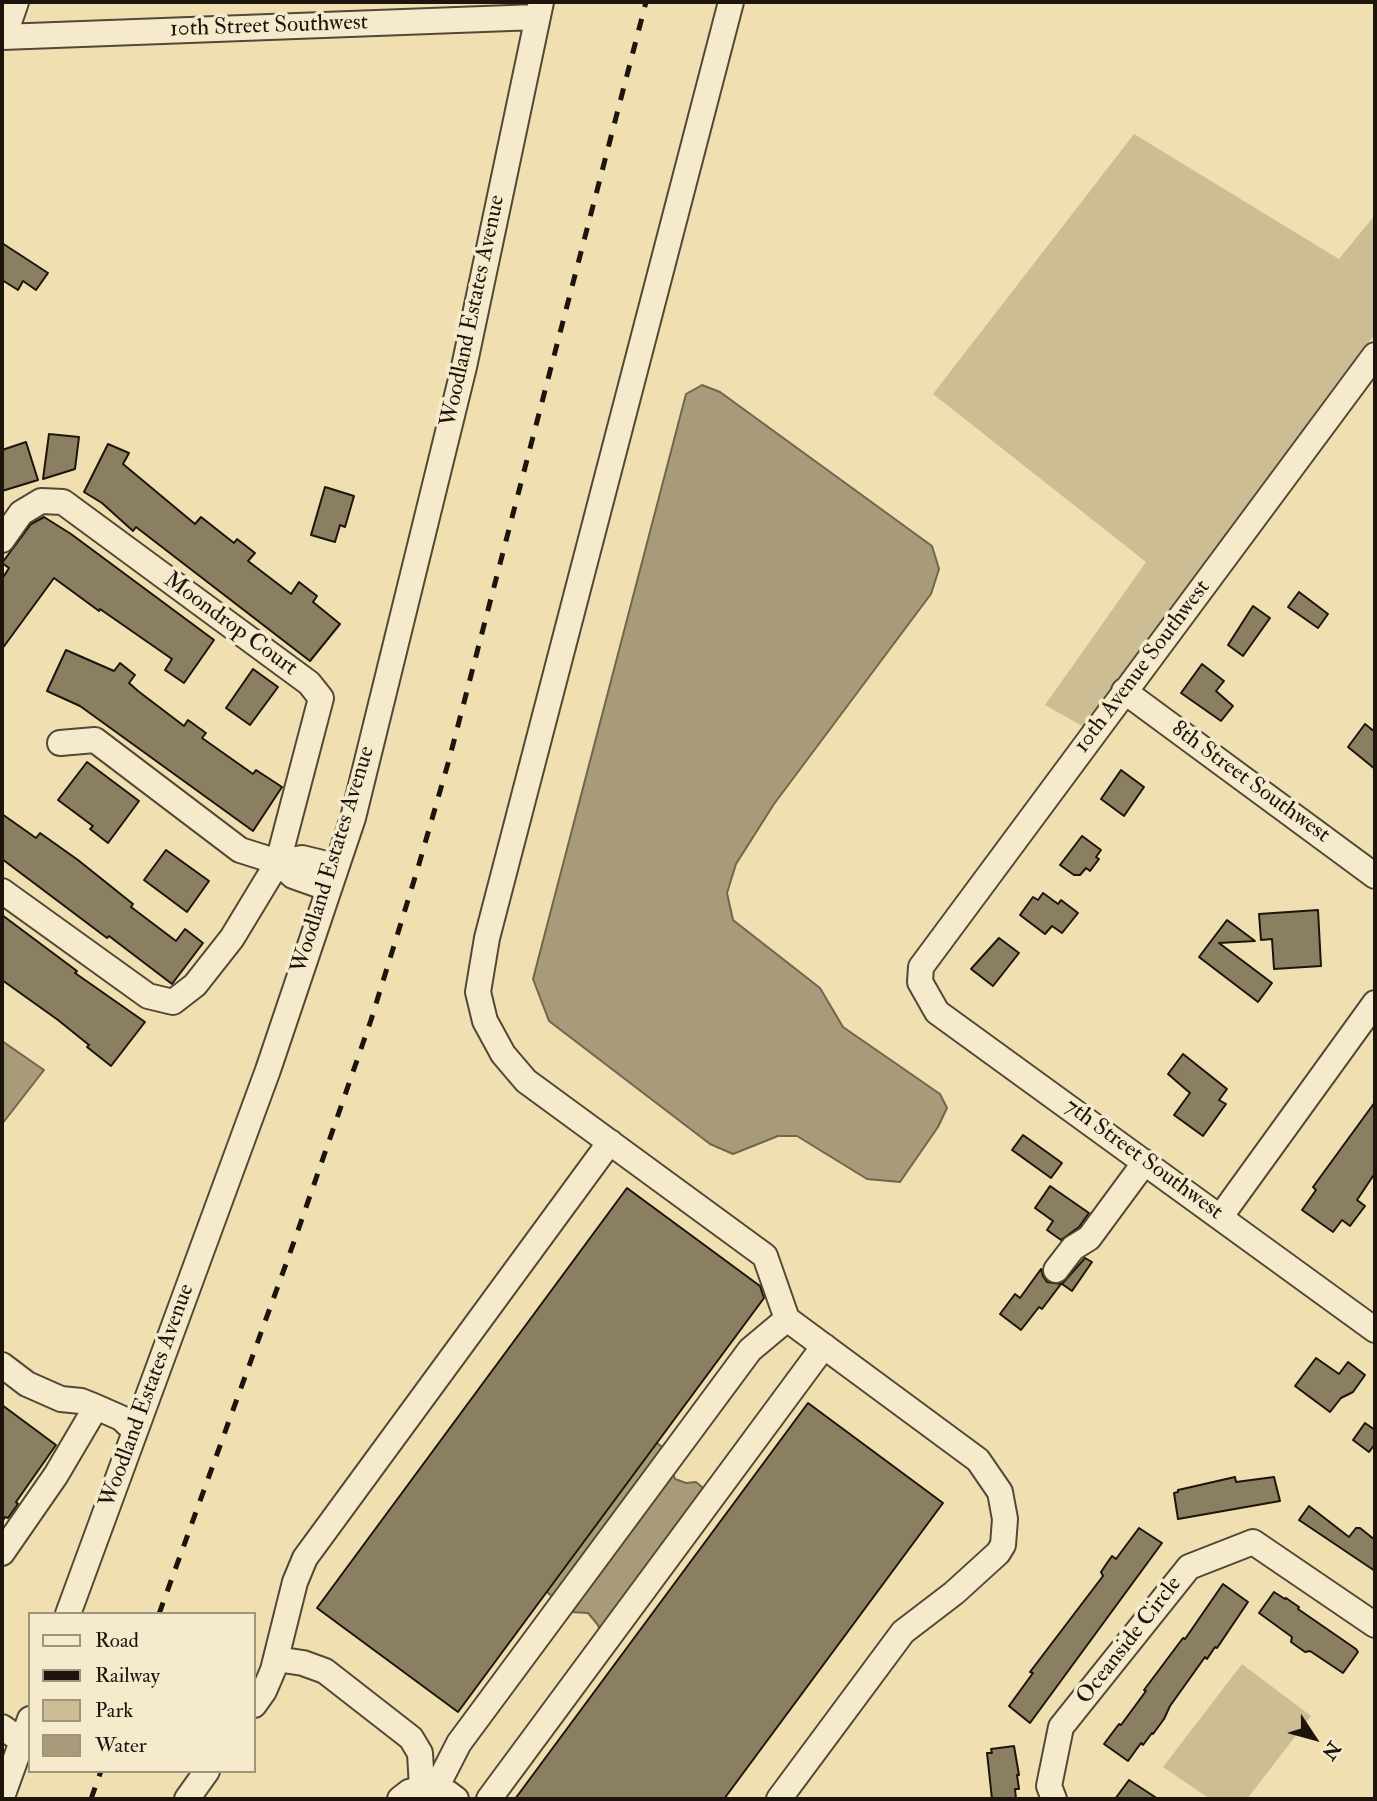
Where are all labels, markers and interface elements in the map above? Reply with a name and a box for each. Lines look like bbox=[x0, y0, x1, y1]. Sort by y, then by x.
street label: 10th Street Southwest bbox=[169, 10, 369, 44]
street label: Woodland Estates Avenue bbox=[436, 193, 512, 429]
street label: Moondrop Court bbox=[158, 567, 302, 683]
street label: 10th Avenue Southwest bbox=[1069, 575, 1217, 759]
street label: 8th Street Southwest bbox=[1165, 716, 1335, 850]
street label: Woodland Estates Avenue bbox=[286, 743, 382, 977]
street label: 7th Street Southwest bbox=[1058, 1093, 1228, 1227]
street label: Woodland Estates Avenue bbox=[95, 1280, 201, 1512]
street label: Oceanside Circle bbox=[1072, 1572, 1188, 1710]
legend bbox=[28, 1612, 256, 1773]
text: Road bbox=[95, 1627, 139, 1654]
text: Railway bbox=[95, 1662, 160, 1689]
text: Park bbox=[95, 1697, 133, 1724]
north arrow bbox=[1279, 1703, 1349, 1773]
text: Water bbox=[95, 1732, 147, 1759]
text: N bbox=[1316, 1736, 1346, 1764]

